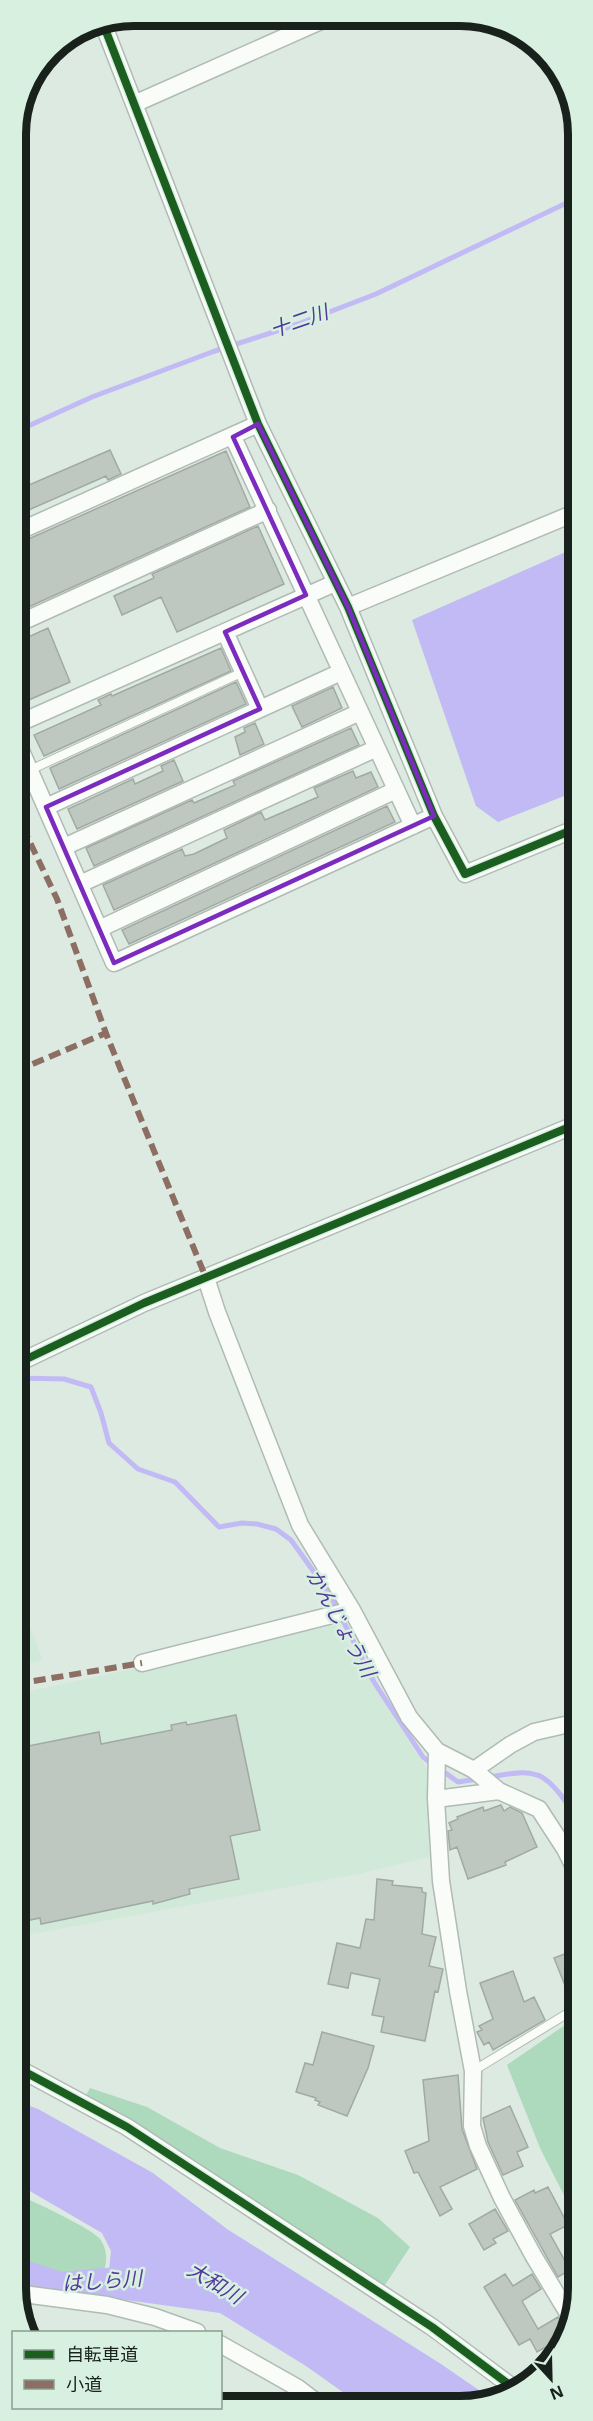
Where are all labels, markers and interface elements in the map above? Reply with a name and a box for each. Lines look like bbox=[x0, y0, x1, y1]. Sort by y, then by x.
water label: 十二川 bbox=[266, 297, 333, 343]
water label: かんじょう川 bbox=[301, 1564, 383, 1684]
water label: 大和川 bbox=[183, 2256, 250, 2311]
water label: はしら川 bbox=[61, 2264, 145, 2297]
legend bbox=[12, 2331, 222, 2409]
text: 自転車道 bbox=[66, 2342, 138, 2366]
north arrow bbox=[521, 2349, 581, 2409]
text: 小道 bbox=[66, 2372, 102, 2396]
text: N bbox=[546, 2380, 567, 2406]

